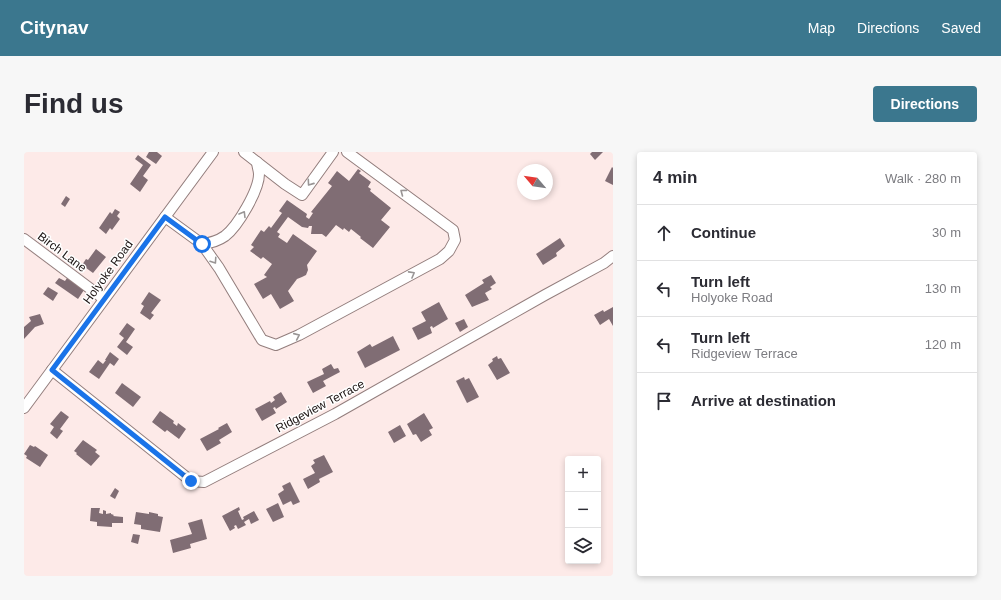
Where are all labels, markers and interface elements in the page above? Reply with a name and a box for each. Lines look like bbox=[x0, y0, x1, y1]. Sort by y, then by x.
text: Citynav bbox=[20, 17, 89, 38]
text: Map bbox=[808, 20, 835, 36]
text: Directions bbox=[857, 20, 919, 36]
text: Saved bbox=[941, 20, 981, 36]
button: Directions bbox=[873, 86, 977, 122]
text: Find us bbox=[24, 88, 124, 119]
north arrow bbox=[517, 164, 553, 200]
text: 4 min bbox=[653, 168, 697, 187]
text: Walk · 280 m bbox=[885, 171, 961, 186]
one-way arrow bbox=[307, 179, 315, 186]
one-way arrow bbox=[400, 190, 407, 197]
one-way arrow bbox=[238, 211, 245, 218]
icon: ahead bbox=[653, 222, 675, 244]
text: Continue bbox=[691, 224, 756, 241]
text: 30 m bbox=[932, 225, 961, 240]
street label: Birch Lane bbox=[35, 229, 89, 275]
route start bbox=[193, 235, 211, 253]
street label: Holyoke Road bbox=[80, 237, 136, 307]
one-way arrow bbox=[209, 257, 216, 264]
one-way arrow bbox=[408, 271, 415, 279]
text: Turn left bbox=[691, 273, 750, 290]
icon: left bbox=[653, 278, 675, 300]
text: 130 m bbox=[925, 281, 961, 296]
text: Holyoke Road bbox=[691, 290, 773, 305]
text: Turn left bbox=[691, 329, 750, 346]
one-way arrow bbox=[294, 332, 301, 340]
icon: left bbox=[653, 334, 675, 356]
text: 120 m bbox=[925, 337, 961, 352]
text: Ridgeview Terrace bbox=[691, 346, 798, 361]
street label: Ridgeview Terrace bbox=[273, 377, 367, 435]
icon: arrive bbox=[653, 390, 675, 412]
text: Arrive at destination bbox=[691, 392, 836, 409]
map controls bbox=[565, 456, 601, 564]
button: + bbox=[565, 456, 601, 492]
route end bbox=[182, 472, 200, 490]
button: − bbox=[565, 492, 601, 528]
button: layers bbox=[565, 528, 601, 564]

